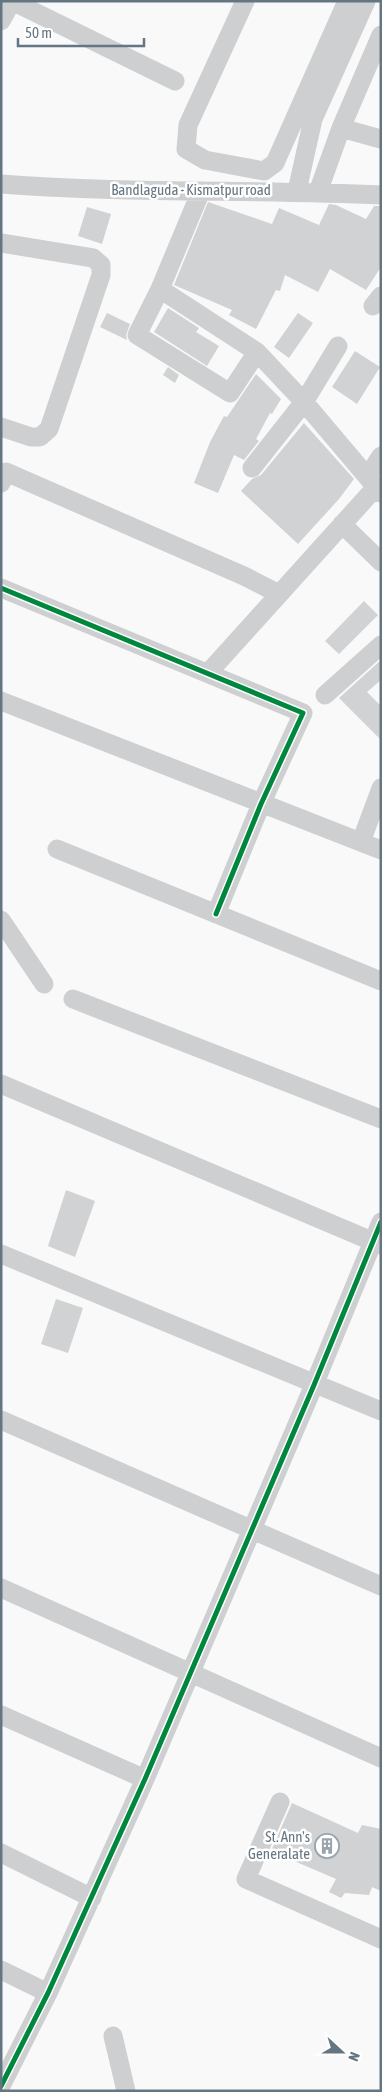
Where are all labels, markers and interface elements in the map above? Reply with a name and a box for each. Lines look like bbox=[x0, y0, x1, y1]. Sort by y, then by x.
scale bar bbox=[18, 15, 144, 47]
text: 50 m bbox=[25, 24, 52, 41]
street label: Bandlaguda - Kismatpur road bbox=[111, 181, 271, 198]
place label: St. Ann's Generalate bbox=[248, 1828, 310, 1862]
building icon: St. Ann's Generalate bbox=[314, 1833, 340, 1859]
north arrow bbox=[317, 2027, 367, 2077]
text: N bbox=[345, 2050, 363, 2063]

